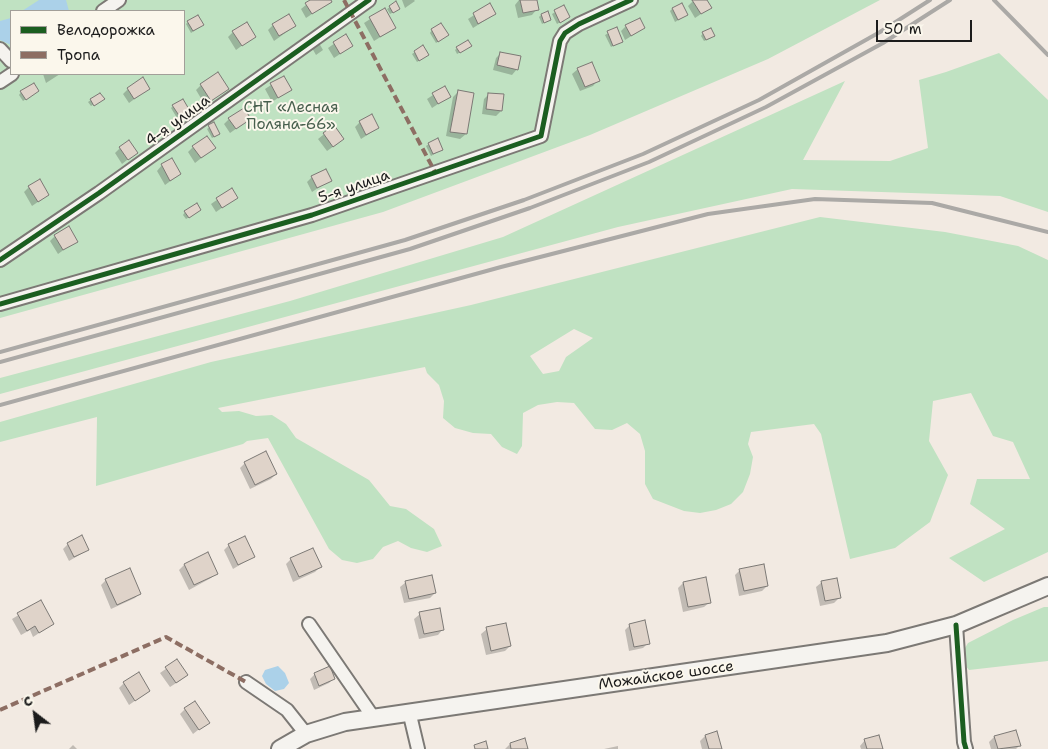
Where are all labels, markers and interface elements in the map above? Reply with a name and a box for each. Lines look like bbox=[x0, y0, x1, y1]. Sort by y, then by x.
legend bbox=[10, 10, 185, 75]
scale bar bbox=[878, 10, 974, 42]
text: 50 m bbox=[884, 19, 922, 39]
text: Велодорожка bbox=[57, 20, 155, 40]
text: Тропа bbox=[57, 45, 100, 65]
street label: 4-я улица bbox=[142, 92, 214, 150]
park label: СНТ «Лесная Поляна-66» bbox=[244, 99, 338, 134]
street label: 5-я улица bbox=[316, 166, 392, 208]
street label: Можайское шоссе bbox=[597, 658, 735, 694]
north arrow bbox=[10, 689, 60, 739]
text: С bbox=[19, 691, 36, 711]

